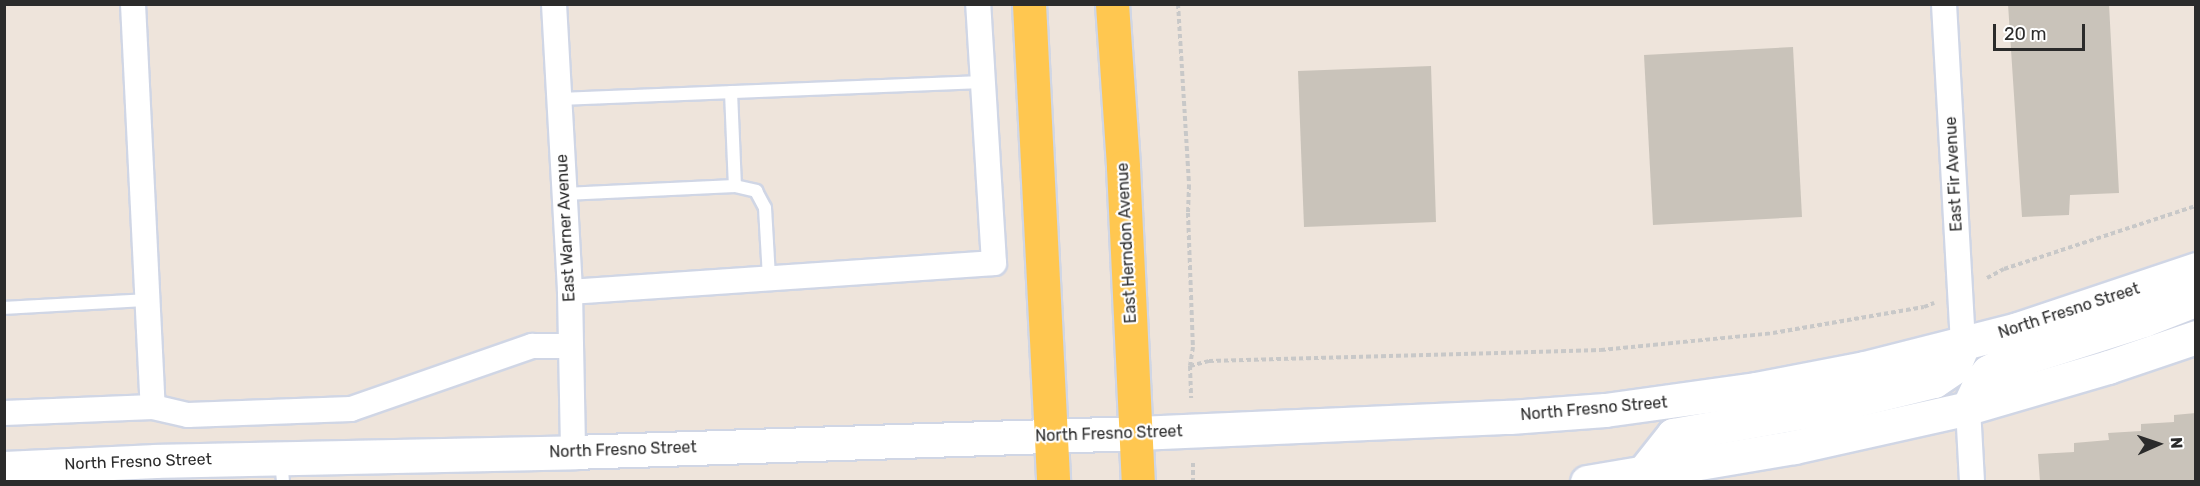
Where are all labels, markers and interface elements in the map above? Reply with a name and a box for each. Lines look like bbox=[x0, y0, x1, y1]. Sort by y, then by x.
scale bar bbox=[1996, 12, 2088, 50]
text: 20 m bbox=[2004, 23, 2046, 45]
street label: East Fir Avenue bbox=[1941, 116, 1967, 232]
street label: East Warner Avenue bbox=[553, 153, 579, 303]
street label: East Herndon Avenue bbox=[1113, 162, 1141, 324]
street label: North Fresno Street bbox=[1996, 279, 2142, 343]
street label: North Fresno Street bbox=[1520, 393, 1668, 425]
north arrow bbox=[2128, 414, 2188, 474]
street label: North Fresno Street bbox=[1035, 422, 1183, 446]
text: N bbox=[2167, 437, 2186, 449]
street label: North Fresno Street bbox=[549, 438, 697, 462]
street label: North Fresno Street bbox=[64, 450, 212, 474]

